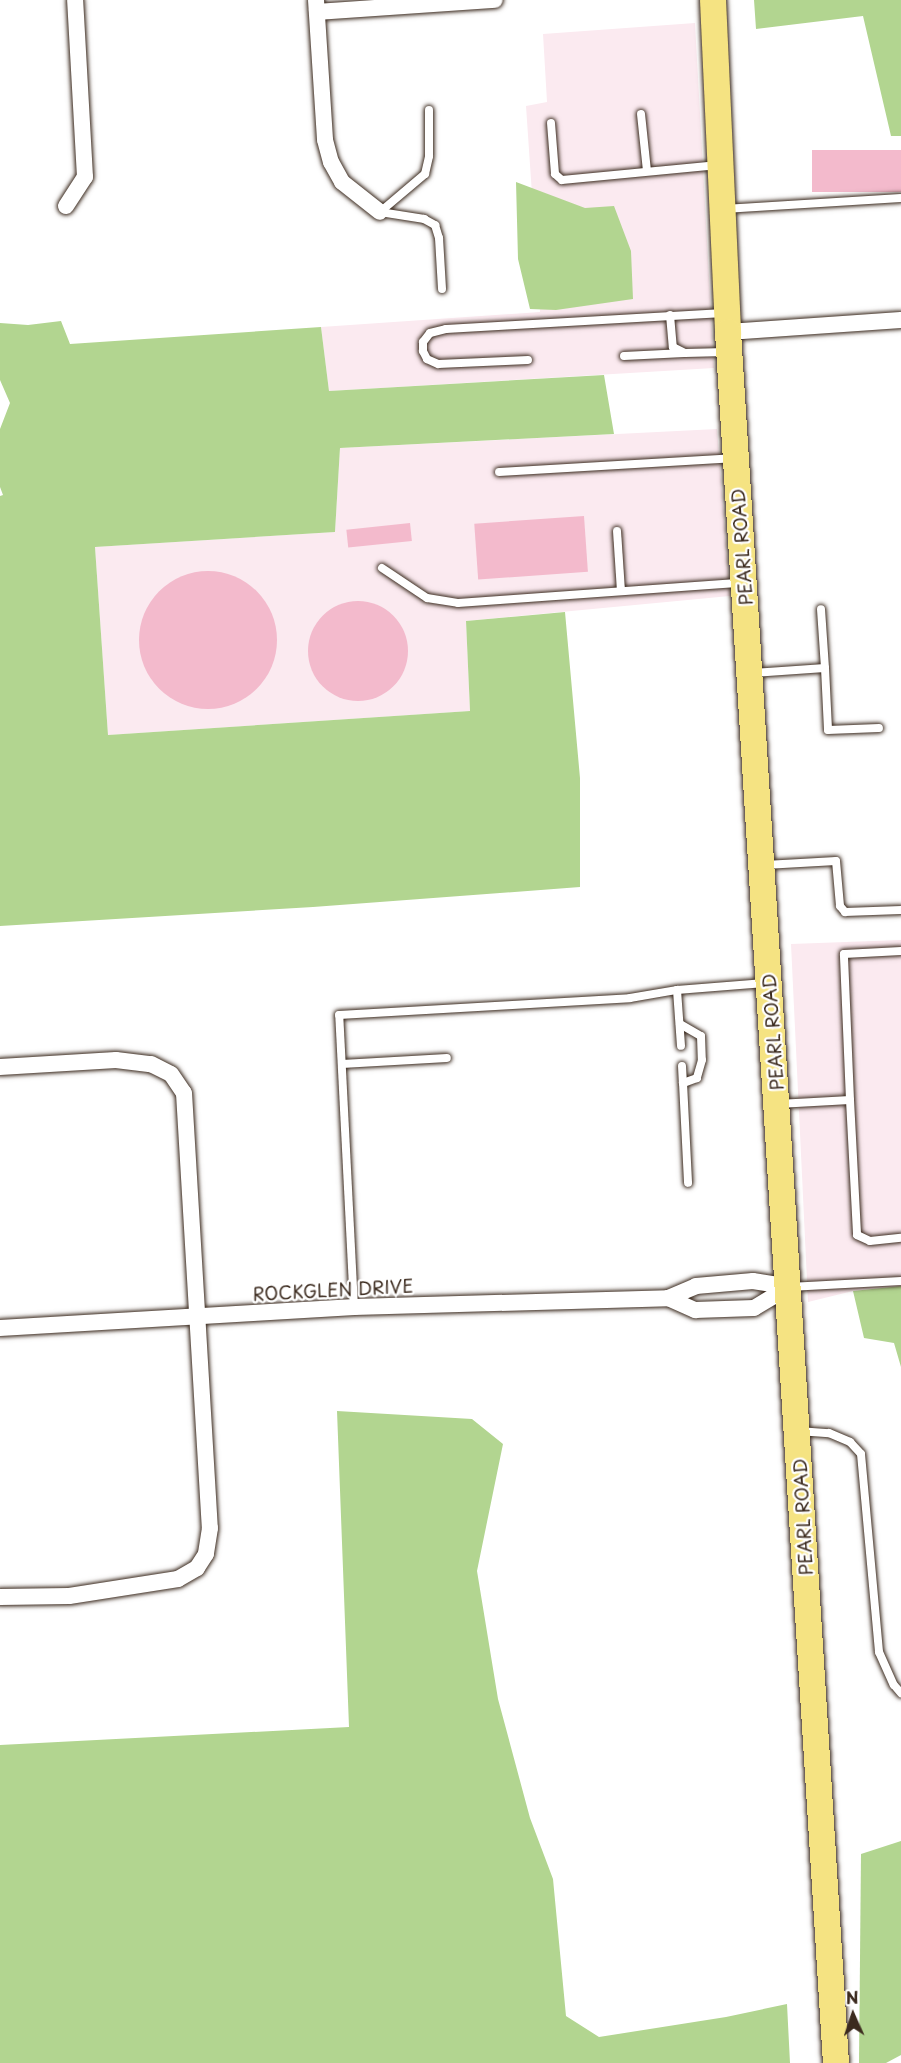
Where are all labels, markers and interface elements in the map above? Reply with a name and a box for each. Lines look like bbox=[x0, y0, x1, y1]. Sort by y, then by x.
street label: PEARL ROAD bbox=[727, 486, 757, 608]
street label: PEARL ROAD bbox=[758, 971, 788, 1093]
street label: ROCKGLEN DRIVE bbox=[252, 1275, 414, 1305]
street label: PEARL ROAD bbox=[789, 1456, 817, 1578]
north arrow bbox=[823, 1985, 883, 2045]
text: N bbox=[845, 1985, 859, 2009]

